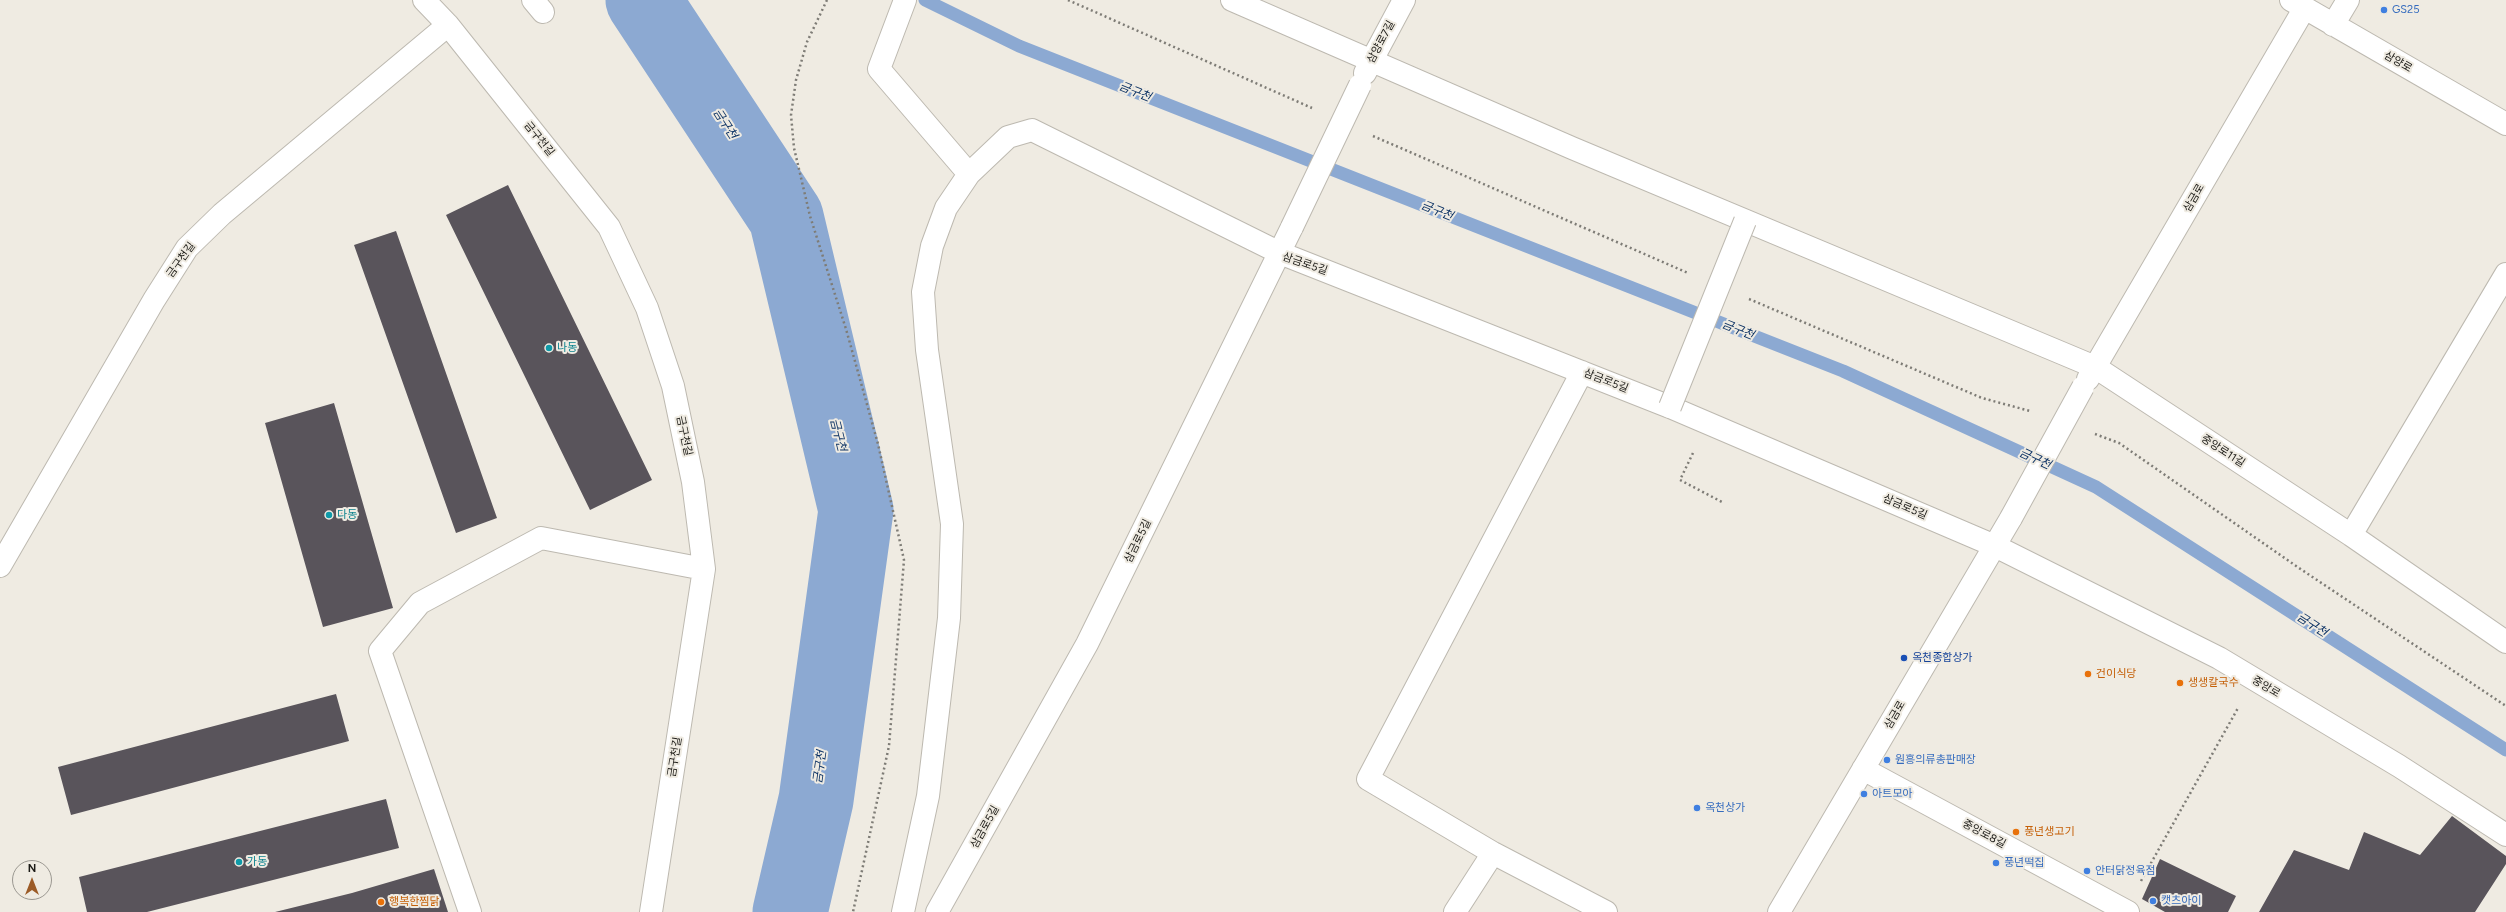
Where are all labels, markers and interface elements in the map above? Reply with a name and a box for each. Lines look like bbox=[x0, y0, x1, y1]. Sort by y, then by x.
place label: GS25 bbox=[2392, 3, 2420, 17]
marker: GS25 bbox=[2379, 5, 2389, 15]
street label: 삼양로7길 bbox=[1364, 18, 1398, 66]
street label: 삼양로 bbox=[2382, 49, 2414, 75]
water label: 금구천 bbox=[1117, 79, 1153, 105]
water label: 금구천 bbox=[710, 106, 740, 142]
street label: 금구천길 bbox=[521, 119, 557, 159]
street label: 삼금로 bbox=[2181, 182, 2207, 214]
water label: 금구천 bbox=[1419, 198, 1455, 224]
street label: 금구천길 bbox=[164, 240, 198, 280]
street label: 삼금로5길 bbox=[1281, 250, 1329, 278]
water label: 금구천 bbox=[1720, 317, 1756, 343]
place label: 나동 bbox=[557, 341, 577, 355]
marker: 나동 bbox=[544, 343, 554, 353]
street label: 삼금로5길 bbox=[1582, 366, 1630, 396]
street label: 금구천길 bbox=[673, 415, 695, 457]
water label: 금구천 bbox=[827, 417, 849, 453]
street label: 중앙로11길 bbox=[2199, 432, 2247, 470]
water label: 금구천 bbox=[2017, 445, 2053, 473]
street label: 삼금로5길 bbox=[1881, 492, 1929, 522]
place label: 다동 bbox=[337, 508, 357, 522]
marker: 다동 bbox=[324, 510, 334, 520]
street label: 삼금로5길 bbox=[1122, 517, 1154, 565]
water label: 금구천 bbox=[2294, 610, 2330, 640]
place label: 옥천종합상가 bbox=[1912, 651, 1973, 665]
marker: 옥천종합상가 bbox=[1899, 653, 1909, 663]
place label: 건이식당 bbox=[2096, 667, 2136, 681]
marker: 건이식당 bbox=[2083, 669, 2093, 679]
street label: 중앙로 bbox=[2250, 674, 2282, 700]
place label: 생생칼국수 bbox=[2188, 676, 2239, 690]
marker: 생생칼국수 bbox=[2175, 678, 2185, 688]
street label: 삼금로 bbox=[1882, 699, 1908, 731]
street label: 금구천길 bbox=[665, 736, 685, 778]
water label: 금구천 bbox=[811, 750, 829, 784]
place label: 원흥의류총판매장 bbox=[1895, 753, 1976, 767]
marker: 원흥의류총판매장 bbox=[1882, 755, 1892, 765]
place label: 아트모아 bbox=[1872, 787, 1912, 801]
marker: 아트모아 bbox=[1859, 789, 1869, 799]
place label: 옥천상가 bbox=[1705, 801, 1745, 815]
street label: 삼금로5길 bbox=[968, 803, 1002, 851]
marker: 옥천상가 bbox=[1692, 803, 1702, 813]
street label: 중앙로8길 bbox=[1960, 817, 2008, 851]
place label: 풍년생고기 bbox=[2024, 825, 2075, 839]
marker: 풍년생고기 bbox=[2011, 827, 2021, 837]
place label: 가동 bbox=[247, 855, 267, 869]
place label: 풍년떡집 bbox=[2004, 856, 2044, 870]
marker: 가동 bbox=[234, 857, 244, 867]
marker: 풍년떡집 bbox=[1991, 858, 2001, 868]
north arrow bbox=[12, 860, 52, 900]
text: N bbox=[28, 862, 36, 875]
place label: 안터닭정육점 bbox=[2095, 864, 2156, 878]
marker: 안터닭정육점 bbox=[2082, 866, 2092, 876]
place label: 캣츠아이 bbox=[2161, 894, 2201, 908]
place label: 행복한찜닭 bbox=[389, 895, 440, 909]
marker: 캣츠아이 bbox=[2148, 896, 2158, 906]
marker: 행복한찜닭 bbox=[376, 897, 386, 907]

